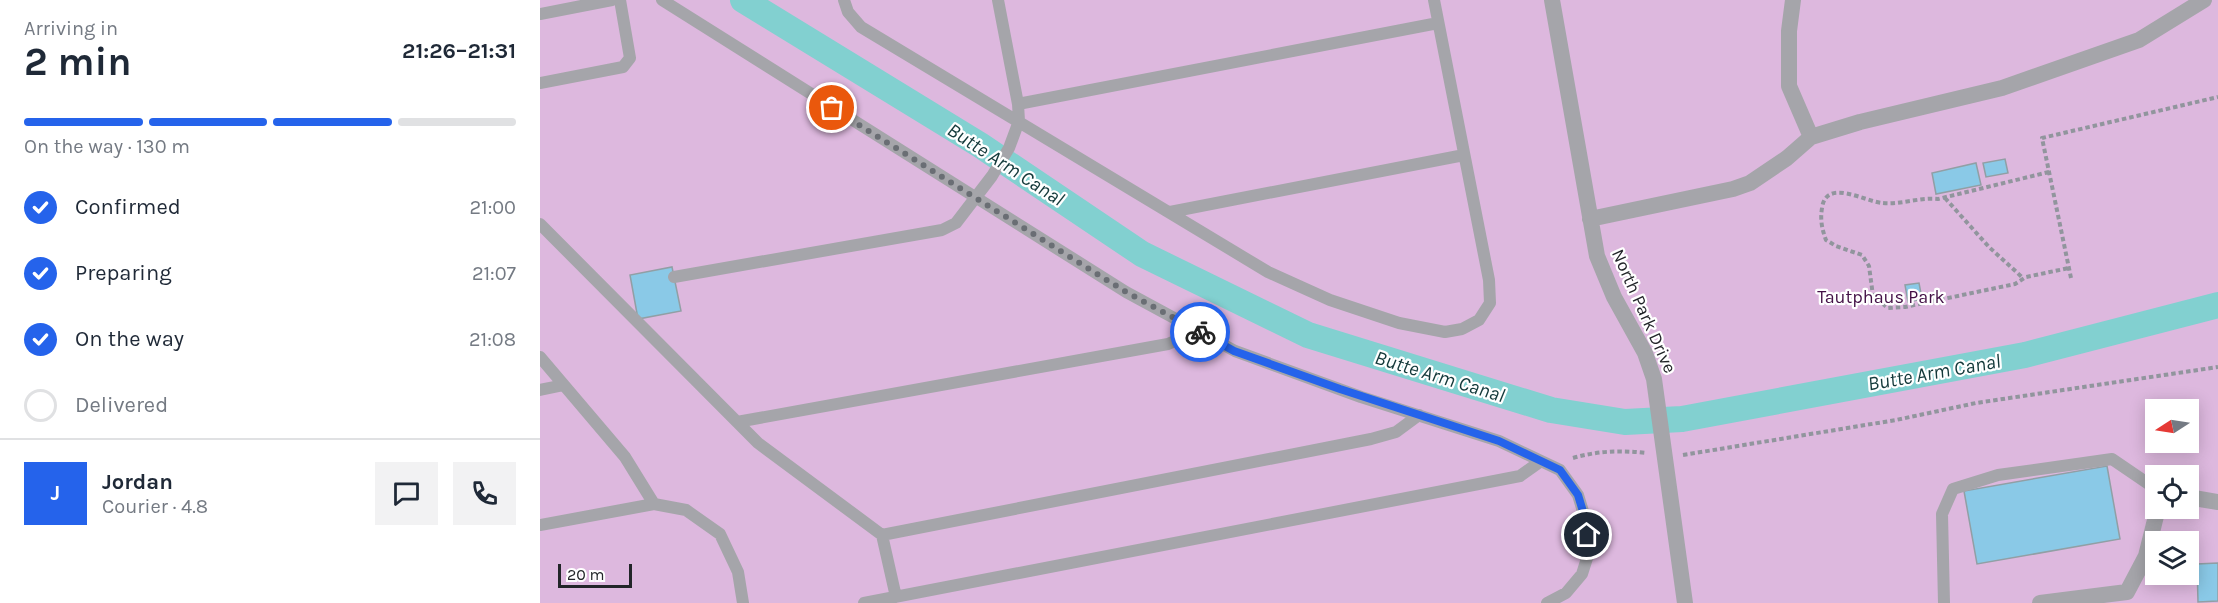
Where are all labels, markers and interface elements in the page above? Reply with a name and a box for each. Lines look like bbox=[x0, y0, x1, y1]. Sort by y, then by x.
text: Arriving in bbox=[24, 17, 118, 40]
text: 21:26–21:31 bbox=[402, 38, 516, 64]
text: 2 min bbox=[24, 39, 132, 85]
pin bbox=[806, 82, 857, 133]
icon: bag bbox=[815, 91, 848, 124]
water label: Butte Arm Canal bbox=[943, 118, 1068, 211]
text: On the way · 130 m bbox=[24, 135, 190, 158]
icon: check bbox=[24, 191, 57, 224]
text: Confirmed bbox=[75, 194, 181, 220]
text: 21:00 bbox=[469, 196, 516, 219]
street label: North Park Drive bbox=[1607, 246, 1681, 376]
icon: check bbox=[24, 257, 57, 290]
text: Preparing bbox=[75, 260, 172, 286]
text: 21:07 bbox=[472, 262, 516, 285]
park label: Tautphaus Park bbox=[1817, 286, 1945, 308]
courier bbox=[1170, 302, 1230, 362]
icon: bike bbox=[1184, 316, 1217, 349]
icon: check bbox=[24, 323, 57, 356]
text: On the way bbox=[75, 326, 184, 352]
text: 21:08 bbox=[469, 328, 516, 351]
water label: Butte Arm Canal bbox=[1372, 346, 1508, 407]
water label: Butte Arm Canal bbox=[1866, 349, 2002, 396]
text: Delivered bbox=[75, 392, 168, 418]
north arrow bbox=[2145, 399, 2199, 453]
map controls bbox=[2145, 399, 2199, 585]
button: chat bbox=[375, 462, 438, 525]
button: phone bbox=[453, 462, 516, 525]
button: locate bbox=[2145, 465, 2199, 519]
text: Jordan bbox=[102, 469, 173, 495]
text: J bbox=[51, 480, 60, 506]
text: Courier · 4.8 bbox=[102, 495, 208, 518]
pin bbox=[1561, 509, 1612, 560]
icon: home bbox=[1570, 518, 1603, 551]
button: layers bbox=[2145, 531, 2199, 585]
scale bar bbox=[558, 561, 632, 588]
text: 20 m bbox=[567, 565, 605, 584]

